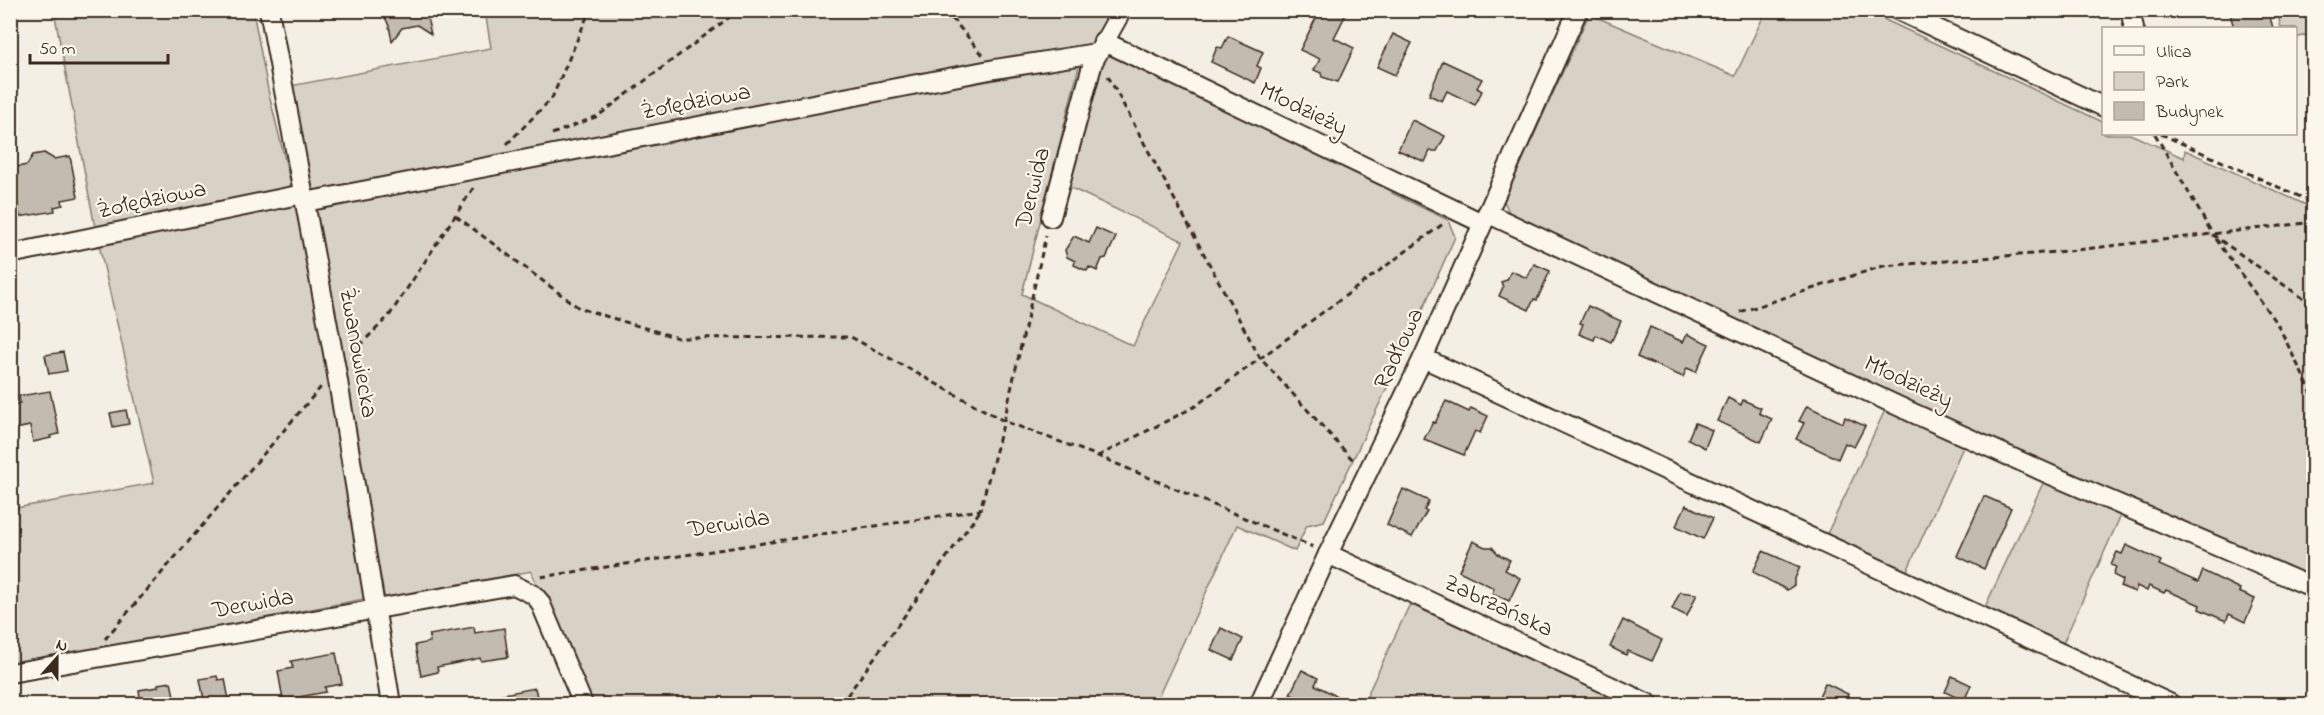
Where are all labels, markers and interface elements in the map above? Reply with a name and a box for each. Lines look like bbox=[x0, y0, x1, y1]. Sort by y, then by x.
scale bar bbox=[30, 27, 168, 65]
legend bbox=[2102, 27, 2297, 135]
text: 50 m bbox=[39, 37, 76, 63]
text: Ulica bbox=[2156, 40, 2191, 66]
text: Park bbox=[2156, 70, 2189, 96]
street label: Młodzieży bbox=[1252, 74, 1353, 147]
street label: Żołędziowa bbox=[638, 75, 754, 131]
text: Budynek bbox=[2155, 100, 2223, 126]
street label: Derwida bbox=[1007, 144, 1061, 233]
street label: Żołędziowa bbox=[94, 172, 210, 230]
street label: Żwanowiecka bbox=[328, 285, 386, 421]
street label: Radłowa bbox=[1366, 302, 1434, 396]
street label: Młodzieży bbox=[1857, 347, 1958, 420]
street label: Derwida bbox=[685, 501, 772, 549]
street label: Zabrzańska bbox=[1437, 566, 1559, 648]
street label: Derwida bbox=[208, 581, 297, 630]
north arrow bbox=[27, 628, 87, 688]
text: N bbox=[52, 633, 71, 659]

